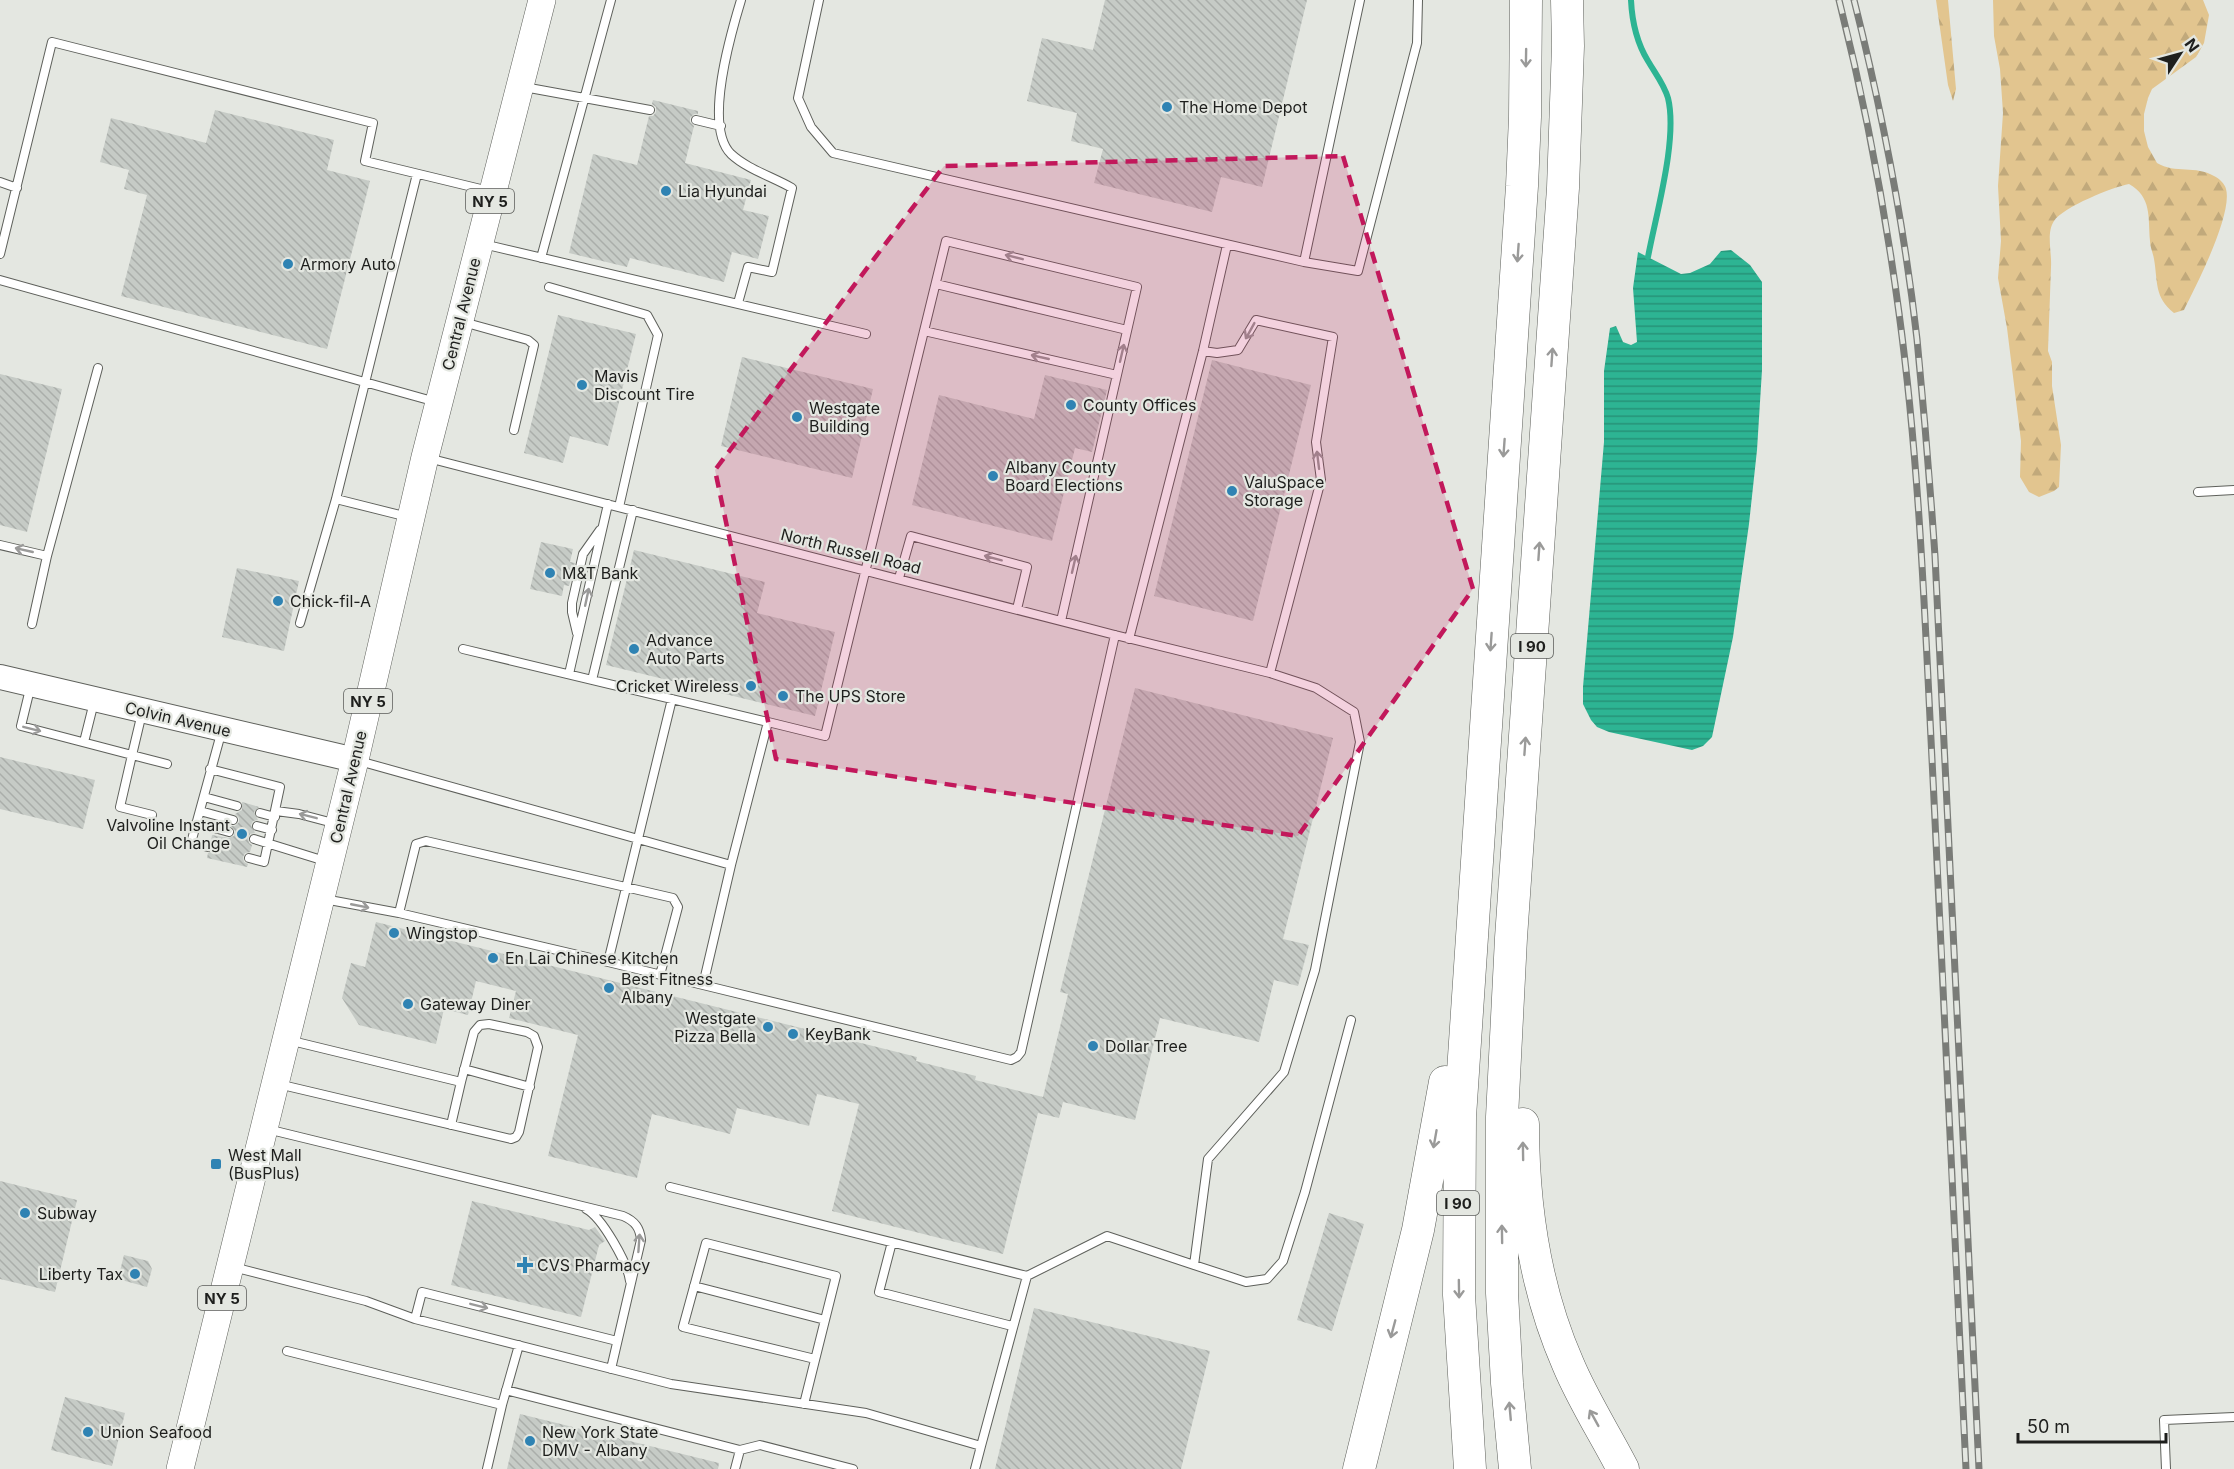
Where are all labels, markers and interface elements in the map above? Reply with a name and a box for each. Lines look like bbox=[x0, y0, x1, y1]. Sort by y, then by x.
north arrow bbox=[2150, 24, 2210, 84]
text: N bbox=[2180, 34, 2204, 56]
one-way arrow bbox=[1520, 48, 1532, 68]
place label: The Home Depot bbox=[1179, 97, 1307, 117]
marker: The Home Depot bbox=[1160, 100, 1174, 114]
place label: Lia Hyundai bbox=[678, 181, 767, 201]
marker: Lia Hyundai bbox=[659, 184, 673, 198]
road number: NY 5 bbox=[466, 189, 514, 213]
one-way arrow bbox=[1512, 243, 1523, 263]
one-way arrow bbox=[1005, 251, 1024, 263]
place label: Armory Auto bbox=[300, 254, 396, 274]
street label: Central Avenue bbox=[437, 256, 485, 372]
marker: Armory Auto bbox=[281, 257, 295, 271]
one-way arrow bbox=[1243, 322, 1255, 339]
one-way arrow bbox=[1117, 344, 1128, 364]
one-way arrow bbox=[1547, 347, 1558, 367]
one-way arrow bbox=[1031, 351, 1050, 362]
place label: Mavis Discount Tire bbox=[594, 366, 695, 404]
marker: Mavis Discount Tire bbox=[575, 378, 589, 392]
place label: County Offices bbox=[1083, 395, 1196, 415]
place label: Westgate Building bbox=[809, 398, 880, 436]
marker: County Offices bbox=[1064, 398, 1078, 412]
marker: Westgate Building bbox=[790, 410, 804, 424]
one-way arrow bbox=[1499, 437, 1510, 457]
one-way arrow bbox=[1312, 450, 1323, 470]
place label: Albany County Board Elections bbox=[1005, 457, 1123, 495]
marker: Albany County Board Elections bbox=[986, 469, 1000, 483]
place label: ValuSpace Storage bbox=[1244, 472, 1324, 510]
marker: ValuSpace Storage bbox=[1225, 484, 1239, 498]
street label: North Russell Road bbox=[779, 524, 923, 578]
one-way arrow bbox=[1533, 542, 1544, 562]
one-way arrow bbox=[14, 544, 33, 556]
one-way arrow bbox=[984, 551, 1003, 563]
one-way arrow bbox=[1069, 555, 1080, 574]
place label: M&T Bank bbox=[562, 563, 639, 583]
marker: M&T Bank bbox=[543, 566, 557, 580]
one-way arrow bbox=[582, 588, 593, 607]
place label: Chick-fil-A bbox=[290, 591, 371, 611]
marker: Chick-fil-A bbox=[271, 594, 285, 608]
place label: Advance Auto Parts bbox=[646, 630, 725, 668]
one-way arrow bbox=[1485, 632, 1496, 652]
road number: I 90 bbox=[1511, 634, 1553, 658]
marker: Advance Auto Parts bbox=[627, 642, 641, 656]
place label: Cricket Wireless bbox=[616, 676, 739, 696]
marker: Cricket Wireless bbox=[744, 679, 758, 693]
place label: The UPS Store bbox=[795, 686, 906, 706]
road number: NY 5 bbox=[344, 689, 392, 713]
marker: The UPS Store bbox=[776, 689, 790, 703]
street label: Colvin Avenue bbox=[123, 697, 233, 741]
one-way arrow bbox=[22, 724, 41, 736]
street label: Central Avenue bbox=[325, 729, 371, 845]
one-way arrow bbox=[1520, 736, 1531, 756]
one-way arrow bbox=[299, 810, 318, 822]
place label: Valvoline Instant Oil Change bbox=[106, 815, 230, 853]
marker: Valvoline Instant Oil Change bbox=[235, 827, 249, 841]
one-way arrow bbox=[350, 901, 369, 912]
place label: Wingstop bbox=[406, 923, 478, 943]
marker: Wingstop bbox=[387, 926, 401, 940]
place label: En Lai Chinese Kitchen bbox=[505, 948, 678, 968]
marker: En Lai Chinese Kitchen bbox=[486, 951, 500, 965]
place label: Best Fitness Albany bbox=[621, 969, 713, 1007]
marker: Best Fitness Albany bbox=[602, 981, 616, 995]
place label: Gateway Diner bbox=[420, 994, 531, 1014]
marker: Gateway Diner bbox=[401, 997, 415, 1011]
place label: Westgate Pizza Bella bbox=[674, 1008, 756, 1046]
marker: Westgate Pizza Bella bbox=[761, 1020, 775, 1034]
place label: KeyBank bbox=[805, 1024, 871, 1044]
marker: KeyBank bbox=[786, 1027, 800, 1041]
place label: Dollar Tree bbox=[1105, 1036, 1187, 1056]
marker: Dollar Tree bbox=[1086, 1039, 1100, 1053]
one-way arrow bbox=[1429, 1129, 1440, 1148]
one-way arrow bbox=[1517, 1142, 1529, 1162]
place label: West Mall (BusPlus) bbox=[228, 1145, 302, 1183]
marker: West Mall (BusPlus) bbox=[209, 1157, 223, 1171]
road number: I 90 bbox=[1437, 1191, 1479, 1215]
place label: Subway bbox=[37, 1203, 97, 1223]
marker: Subway bbox=[18, 1206, 32, 1220]
one-way arrow bbox=[1496, 1225, 1507, 1245]
one-way arrow bbox=[634, 1233, 645, 1253]
place label: CVS Pharmacy bbox=[537, 1255, 650, 1275]
marker: CVS Pharmacy bbox=[518, 1258, 532, 1272]
place label: Liberty Tax bbox=[39, 1264, 123, 1284]
marker: Liberty Tax bbox=[128, 1267, 142, 1281]
one-way arrow bbox=[1453, 1278, 1465, 1298]
road number: NY 5 bbox=[198, 1286, 246, 1310]
one-way arrow bbox=[469, 1300, 488, 1312]
one-way arrow bbox=[1387, 1320, 1399, 1339]
one-way arrow bbox=[1504, 1401, 1515, 1421]
scale bar bbox=[2018, 1406, 2166, 1444]
one-way arrow bbox=[1588, 1410, 1600, 1427]
text: 50 m bbox=[2027, 1416, 2070, 1437]
place label: Union Seafood bbox=[100, 1422, 212, 1442]
place label: New York State DMV - Albany bbox=[542, 1422, 658, 1460]
marker: Union Seafood bbox=[81, 1425, 95, 1439]
marker: New York State DMV - Albany bbox=[523, 1434, 537, 1448]

